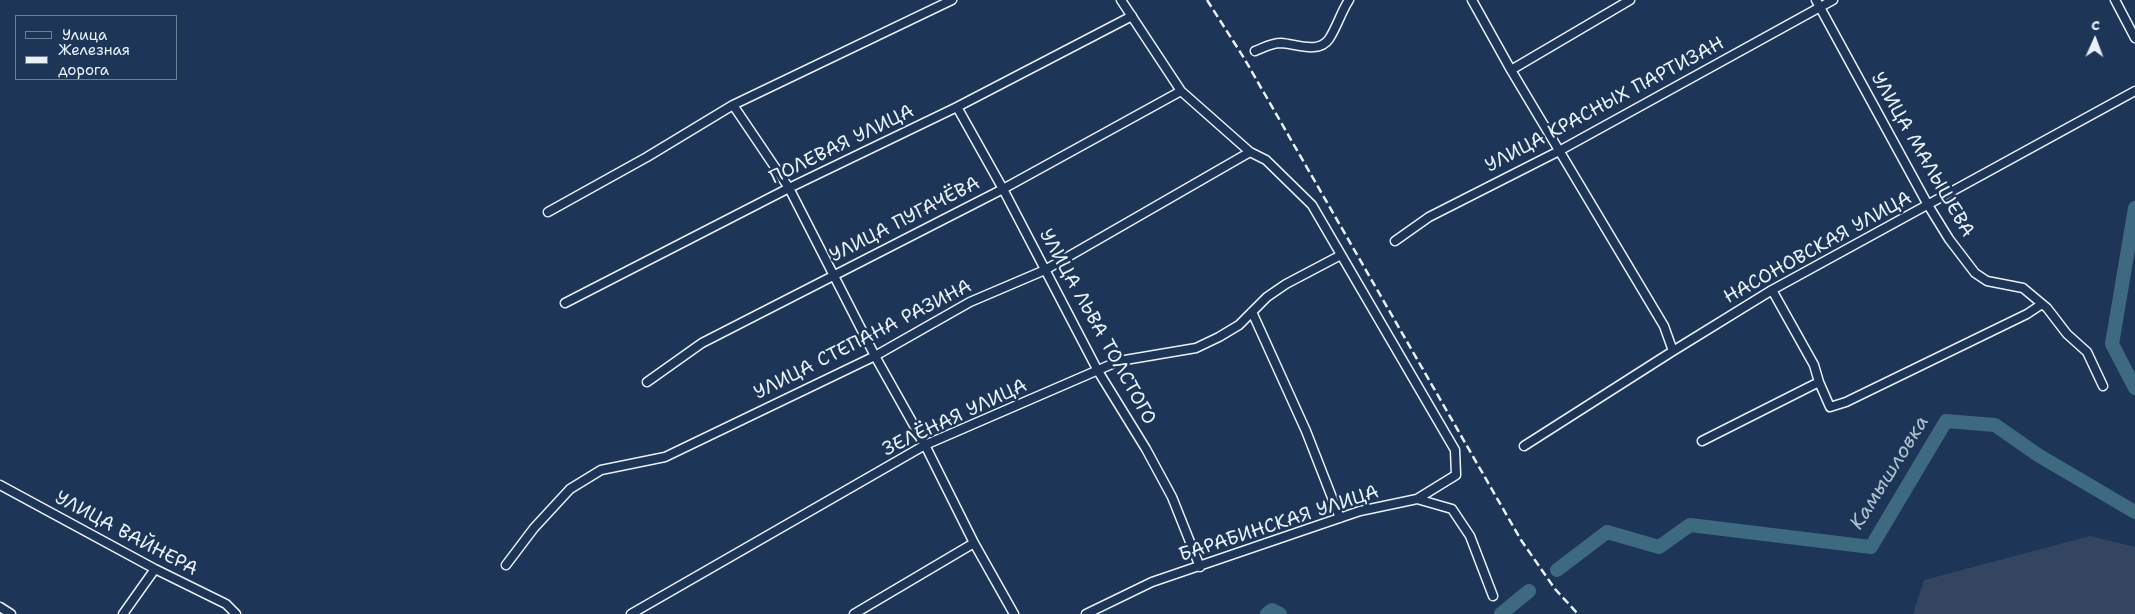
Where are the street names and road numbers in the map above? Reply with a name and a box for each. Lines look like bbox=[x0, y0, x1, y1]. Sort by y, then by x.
street label: УЛИЦА КРАСНЫХ ПАРТИЗАН bbox=[1482, 32, 1728, 178]
street label: УЛИЦА МАЛЫШЕВА bbox=[1865, 68, 1979, 242]
street label: ПОЛЕВАЯ УЛИЦА bbox=[766, 100, 918, 190]
street label: УЛИЦА ПУГАЧЁВА bbox=[826, 172, 984, 268]
street label: НАСОНОВСКАЯ УЛИЦА bbox=[1720, 187, 1916, 309]
street label: УЛИЦА ЛЬВА ТОЛСТОГО bbox=[1034, 225, 1160, 429]
street label: УЛИЦА СТЕПАНА РАЗИНА bbox=[750, 275, 976, 405]
street label: ЗЕЛЁНАЯ УЛИЦА bbox=[879, 374, 1031, 462]
street label: БАРАБИНСКАЯ УЛИЦА bbox=[1176, 481, 1382, 567]
street label: УЛИЦА ВАЙНЕРА bbox=[51, 487, 201, 581]

